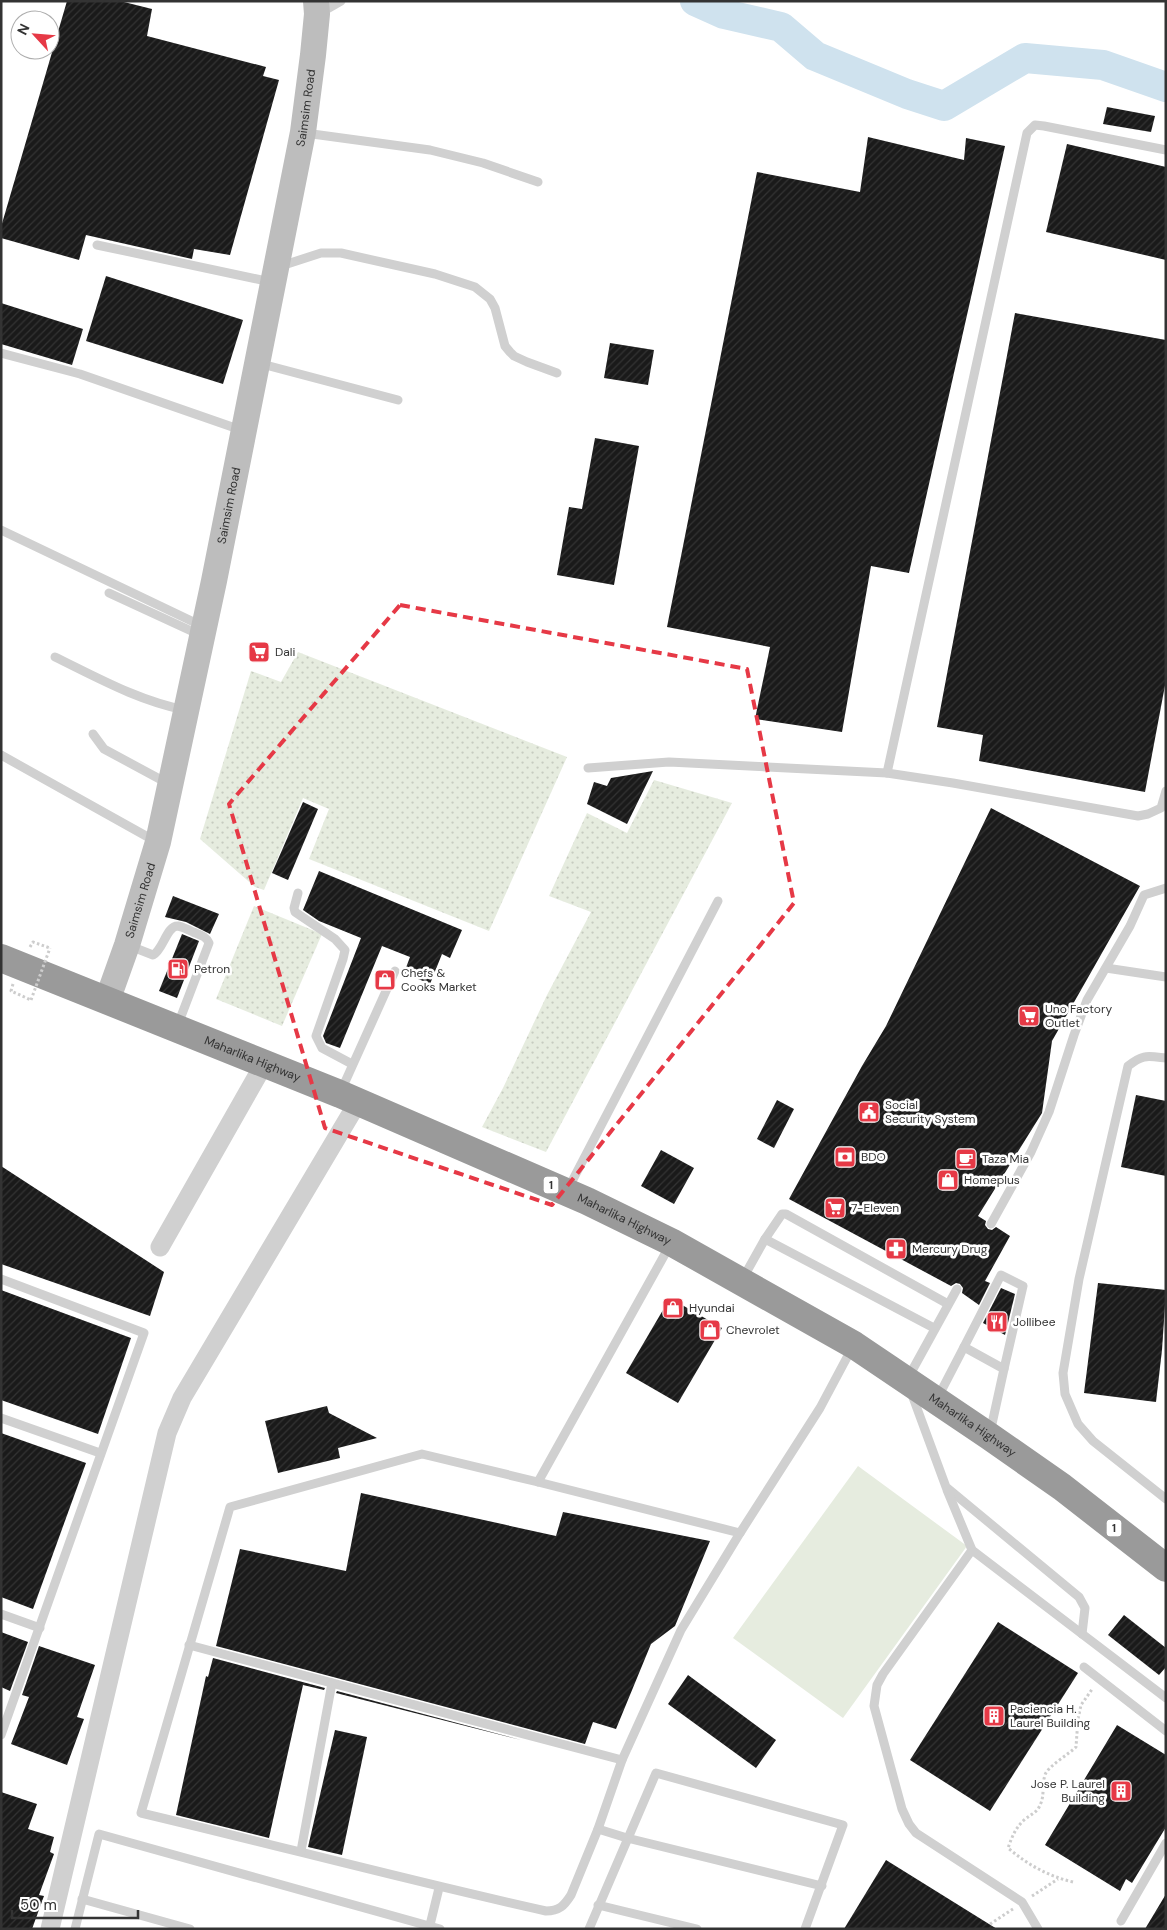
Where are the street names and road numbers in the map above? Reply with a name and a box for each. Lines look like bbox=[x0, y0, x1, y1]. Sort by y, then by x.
street label: Saimsim Road bbox=[292, 68, 319, 148]
street label: Saimsim Road bbox=[214, 466, 244, 545]
street label: Saimsim Road bbox=[122, 861, 159, 940]
street label: Maharlika Highway bbox=[202, 1032, 303, 1086]
road number: 1 bbox=[544, 1176, 558, 1194]
street label: Maharlika Highway bbox=[575, 1190, 674, 1249]
street label: Maharlika Highway bbox=[926, 1390, 1020, 1461]
road number: 1 bbox=[1106, 1520, 1122, 1536]

